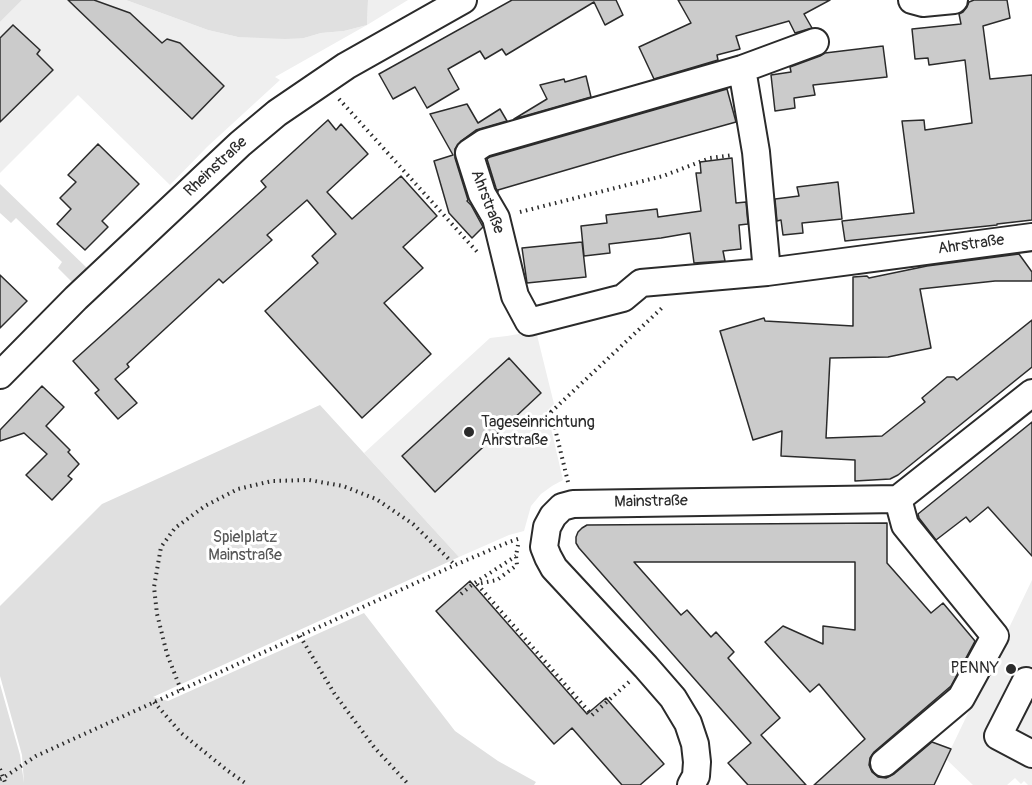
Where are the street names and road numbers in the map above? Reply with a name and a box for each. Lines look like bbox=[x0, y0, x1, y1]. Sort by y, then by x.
street label: Rheinstraße bbox=[180, 133, 252, 201]
street label: Ahrstraße bbox=[466, 167, 508, 237]
street label: Ahrstraße bbox=[937, 231, 1005, 259]
street label: Mainstraße bbox=[614, 492, 688, 512]

